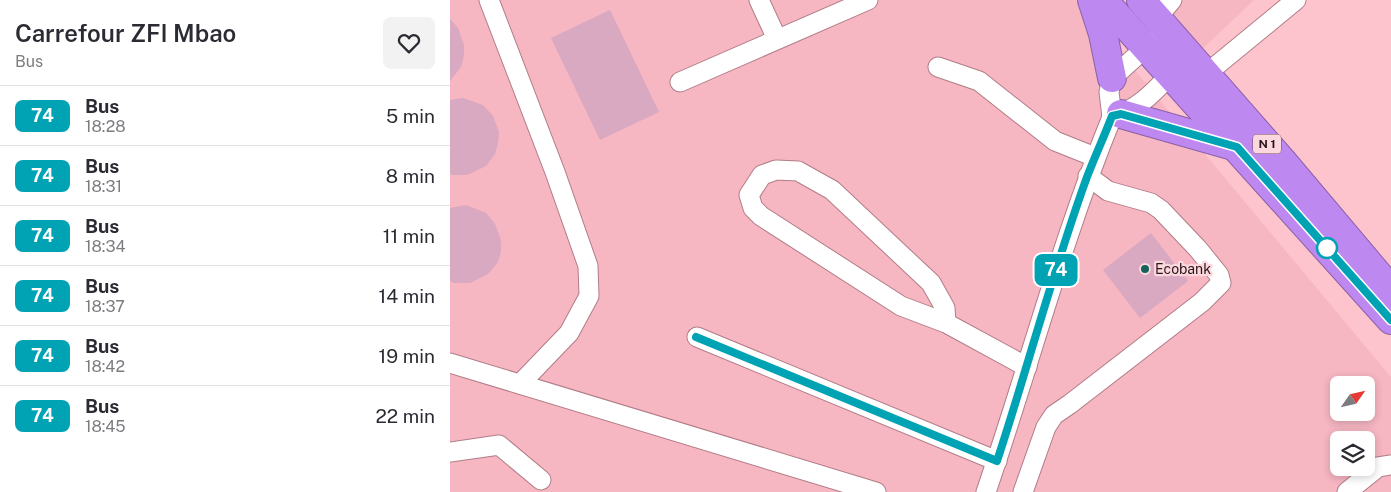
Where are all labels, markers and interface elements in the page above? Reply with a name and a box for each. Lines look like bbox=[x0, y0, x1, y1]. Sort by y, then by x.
button: heart bbox=[383, 17, 435, 69]
text: Carrefour ZFI Mbao bbox=[15, 19, 236, 47]
text: Bus bbox=[15, 52, 43, 71]
text: Bus bbox=[85, 95, 119, 117]
text: 74 bbox=[31, 105, 54, 126]
text: 5 min bbox=[386, 105, 435, 127]
text: 18:28 bbox=[85, 117, 126, 136]
road number: N 1 bbox=[1253, 134, 1281, 154]
text: Bus bbox=[85, 155, 119, 177]
text: 74 bbox=[31, 165, 54, 186]
text: 8 min bbox=[386, 165, 435, 187]
text: 18:31 bbox=[85, 177, 122, 196]
text: Bus bbox=[85, 215, 119, 237]
text: 74 bbox=[31, 225, 54, 246]
text: 11 min bbox=[383, 225, 435, 247]
text: 18:34 bbox=[85, 237, 126, 256]
unlabelled marker bbox=[1316, 237, 1338, 259]
line badge: 74 bbox=[1034, 254, 1078, 286]
text: 74 bbox=[1045, 259, 1067, 280]
place label: Ecobank bbox=[1155, 261, 1211, 277]
marker: Ecobank bbox=[1139, 263, 1151, 275]
text: Bus bbox=[85, 275, 119, 297]
text: 74 bbox=[31, 285, 54, 306]
text: 14 min bbox=[378, 285, 435, 307]
text: 18:37 bbox=[85, 297, 125, 316]
text: Bus bbox=[85, 335, 119, 357]
text: 74 bbox=[31, 345, 54, 366]
text: 19 min bbox=[379, 345, 435, 367]
text: 18:42 bbox=[85, 357, 125, 376]
north arrow bbox=[1330, 376, 1375, 421]
map controls bbox=[1330, 376, 1375, 476]
text: Bus bbox=[85, 395, 119, 417]
text: 74 bbox=[31, 405, 54, 426]
text: 22 min bbox=[376, 405, 435, 427]
text: 18:45 bbox=[85, 417, 126, 436]
button: layers bbox=[1330, 431, 1375, 476]

